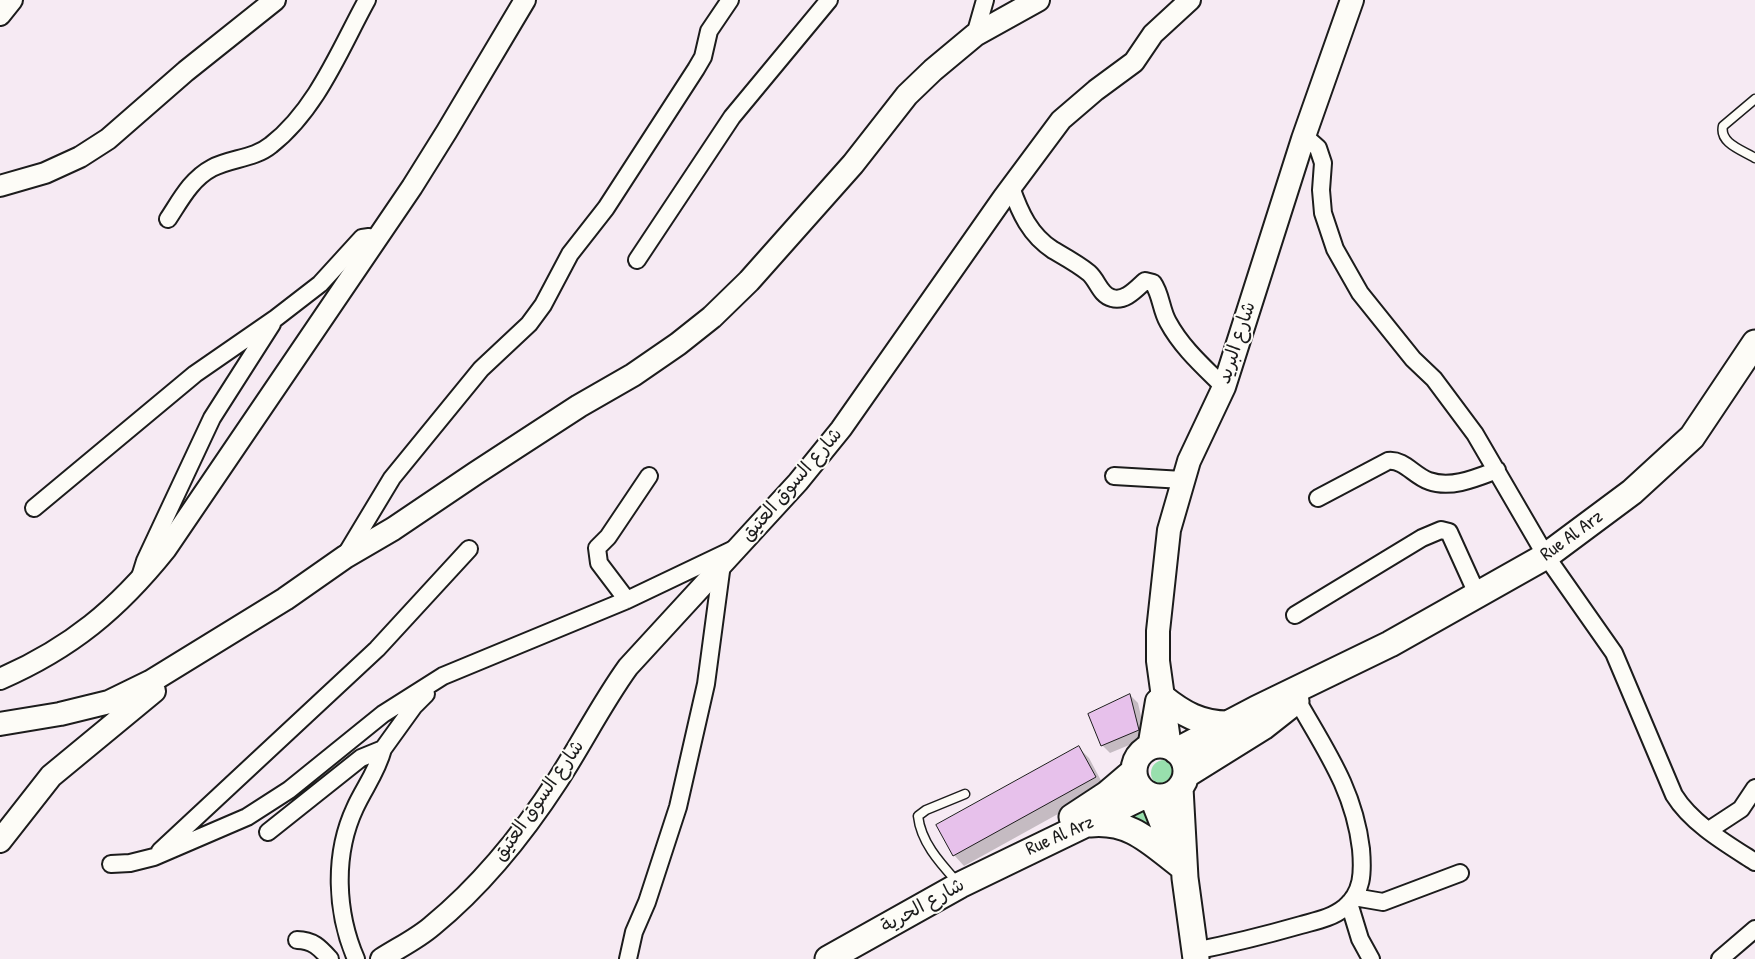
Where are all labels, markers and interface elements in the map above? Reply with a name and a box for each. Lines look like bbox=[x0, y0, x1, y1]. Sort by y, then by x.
street label: شارع البريد bbox=[1213, 299, 1261, 387]
street label: شارع السوق العتيق bbox=[737, 424, 847, 546]
street label: Rue Al Arz bbox=[1536, 506, 1608, 566]
street label: شارع السوق العتيق bbox=[489, 736, 589, 866]
street label: Rue Al Arz bbox=[1023, 811, 1097, 861]
street label: شارع الحرية bbox=[877, 874, 969, 938]

